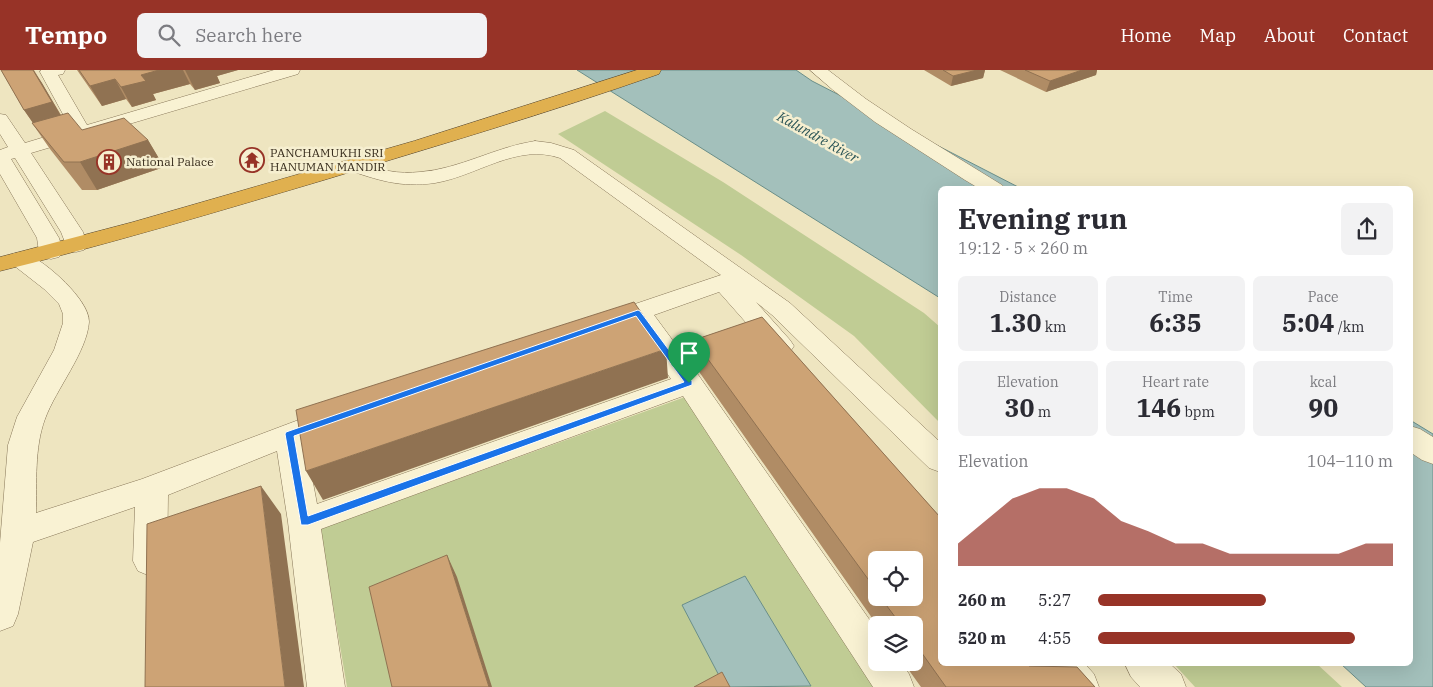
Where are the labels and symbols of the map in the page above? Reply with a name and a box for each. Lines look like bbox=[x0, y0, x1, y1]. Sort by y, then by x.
water label: Kalundre River bbox=[773, 107, 863, 167]
place label: PANCHAMUKHI SRI HANUMAN MANDIR bbox=[270, 145, 385, 174]
temple icon: PANCHAMUKHI SRI HANUMAN MANDIR bbox=[239, 147, 265, 173]
building icon: National Palace bbox=[96, 149, 122, 175]
place label: National Palace bbox=[126, 154, 214, 169]
pin bbox=[668, 332, 710, 383]

